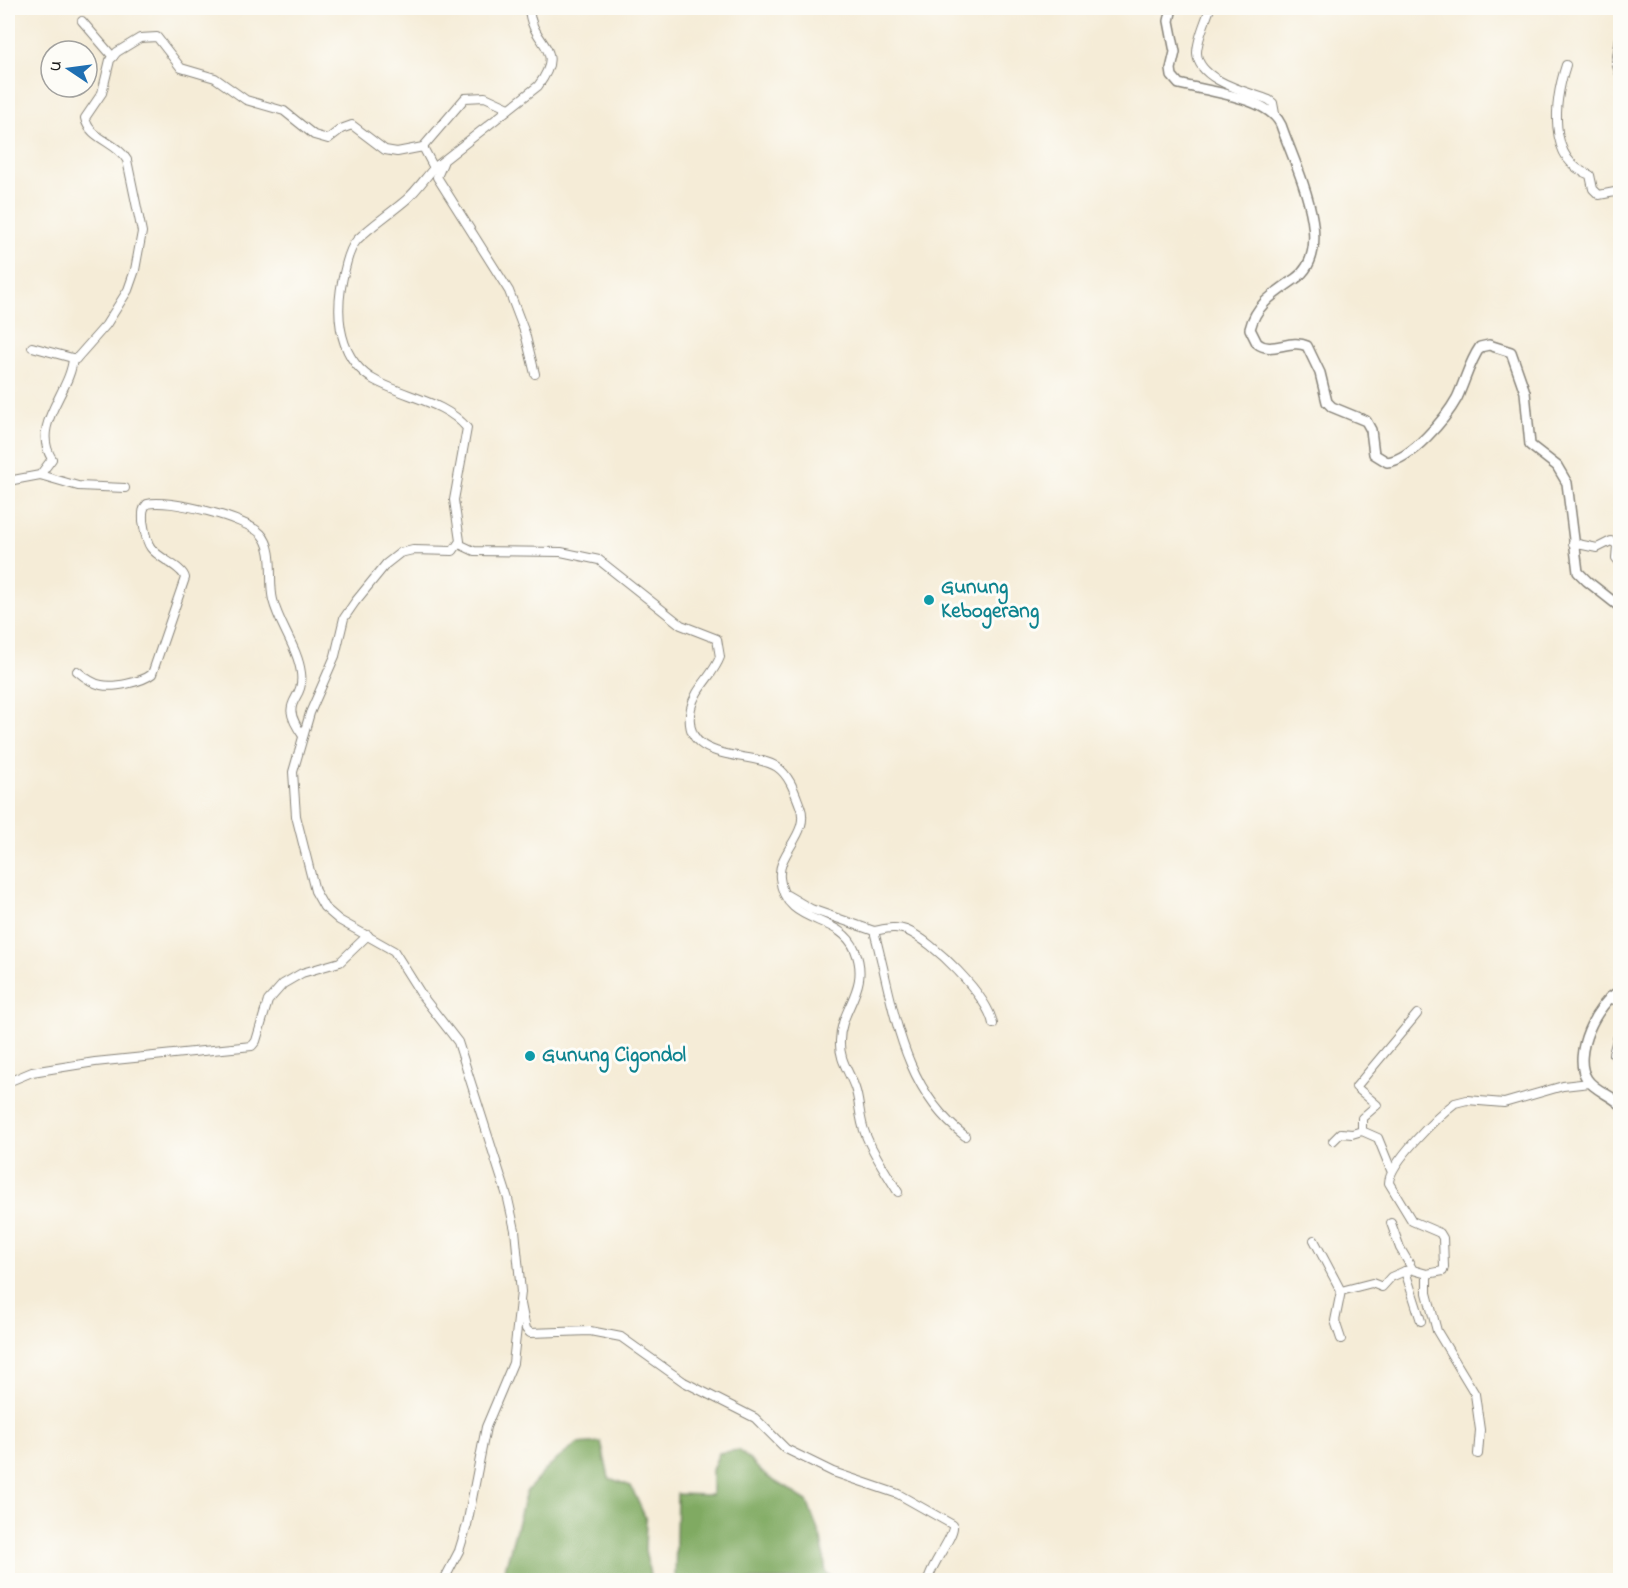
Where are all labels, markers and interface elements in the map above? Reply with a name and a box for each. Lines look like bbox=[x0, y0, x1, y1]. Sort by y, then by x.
north arrow bbox=[39, 39, 99, 99]
text: U bbox=[44, 58, 69, 74]
place label: Gunung Kebogerang bbox=[941, 573, 1039, 629]
marker: Gunung Kebogerang bbox=[922, 593, 936, 607]
place label: Gunung Cigondol bbox=[542, 1041, 687, 1073]
marker: Gunung Cigondol bbox=[523, 1049, 537, 1063]

